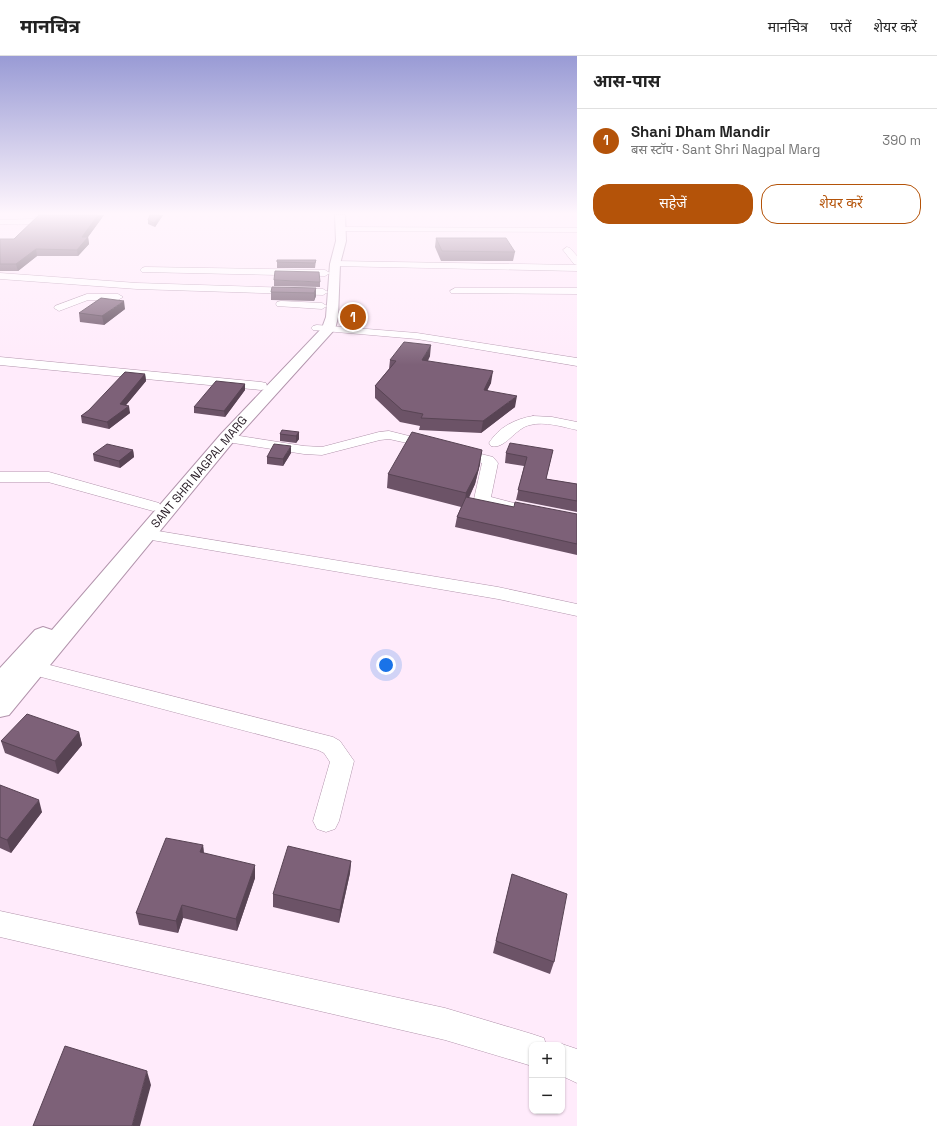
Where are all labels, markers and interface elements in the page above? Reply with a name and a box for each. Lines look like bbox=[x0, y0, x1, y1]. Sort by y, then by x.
text: मानचित्र bbox=[20, 14, 80, 39]
text: मानचित्र bbox=[768, 18, 808, 36]
text: परतें bbox=[830, 18, 852, 36]
text: शेयर करें bbox=[874, 18, 917, 36]
text: आस-पास bbox=[593, 70, 660, 92]
text: Shani Dham Mandir bbox=[631, 122, 770, 141]
text: 1 bbox=[603, 132, 609, 149]
text: 390 m bbox=[882, 132, 921, 149]
text: बस स्टॉप · Sant Shri Nagpal Marg bbox=[631, 141, 820, 158]
button: सहेजें bbox=[593, 184, 753, 224]
button: शेयर करें bbox=[761, 184, 921, 224]
pin: 1 bbox=[340, 302, 366, 332]
street label: SANT SHRI NAGPAL MARG bbox=[147, 413, 251, 531]
your location bbox=[376, 655, 396, 675]
map controls bbox=[529, 1042, 565, 1114]
button: + bbox=[529, 1042, 565, 1078]
button: − bbox=[529, 1078, 565, 1114]

